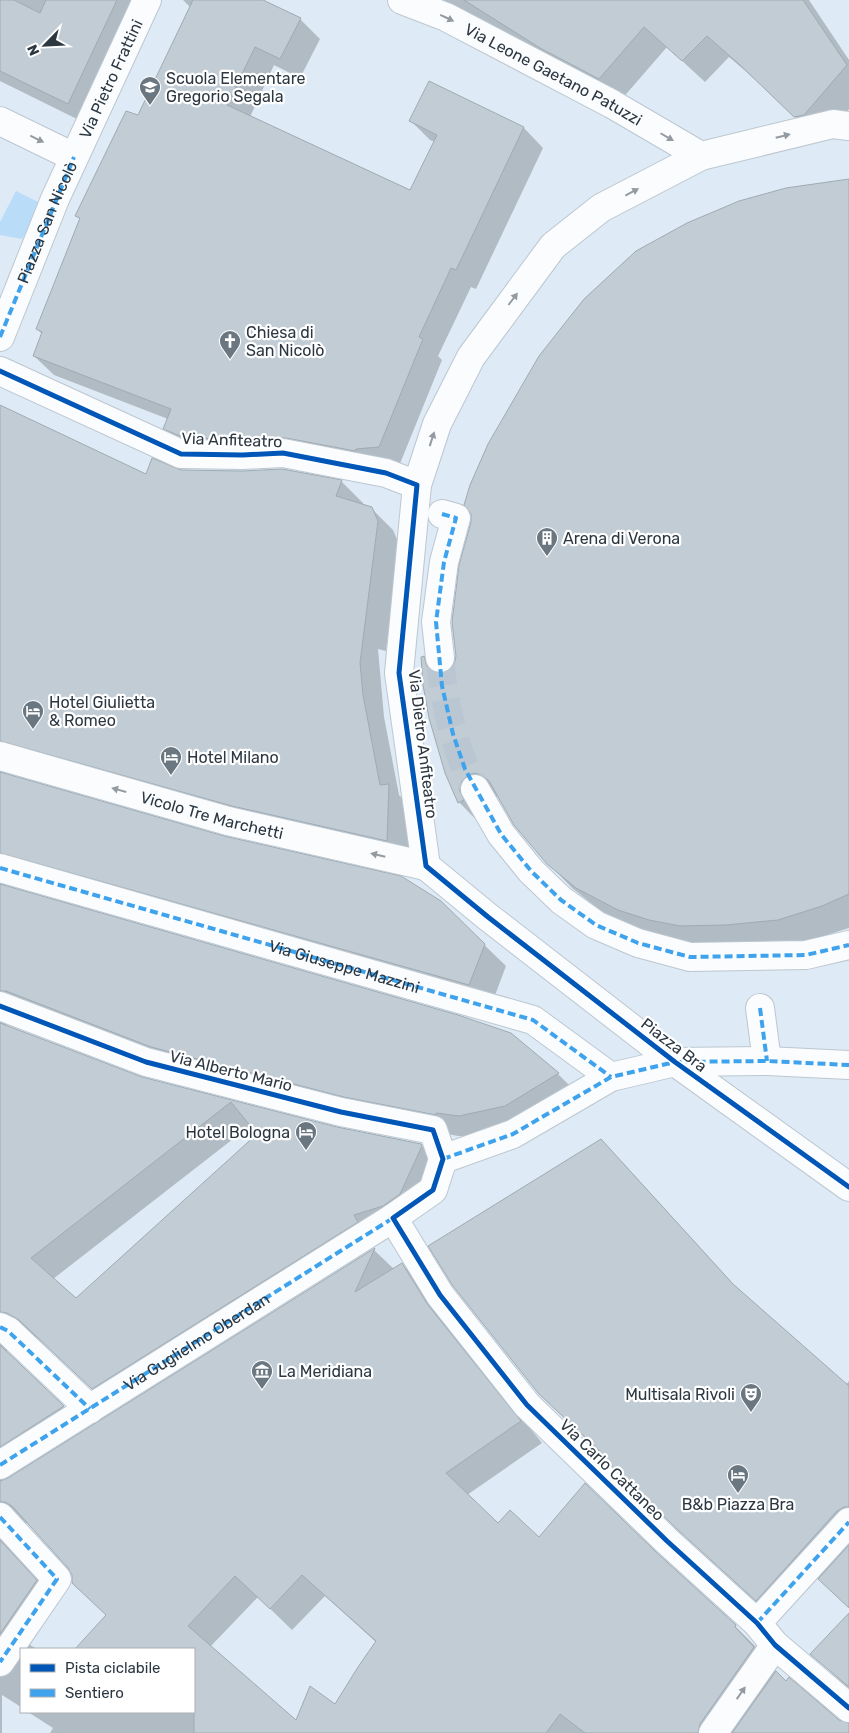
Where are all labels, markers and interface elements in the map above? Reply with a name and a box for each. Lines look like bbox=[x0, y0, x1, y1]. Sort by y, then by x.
one-way arrow bbox=[440, 14, 454, 22]
street label: Via Pietro Frattini bbox=[75, 16, 146, 141]
street label: Via Leone Gaetano Patuzzi bbox=[462, 19, 646, 129]
north arrow bbox=[20, 20, 70, 70]
text: N bbox=[24, 42, 43, 58]
place label: Scuola Elementare Gregorio Segala bbox=[166, 69, 306, 106]
school or university icon: Scuola Elementare Gregorio Segala bbox=[138, 75, 162, 106]
one-way arrow bbox=[660, 132, 674, 141]
one-way arrow bbox=[776, 132, 791, 140]
one-way arrow bbox=[30, 135, 44, 143]
street label: Piazza San Nicolò bbox=[13, 158, 81, 286]
one-way arrow bbox=[625, 188, 639, 196]
one-way arrow bbox=[508, 292, 518, 306]
place label: Chiesa di San Nicolò bbox=[246, 323, 324, 360]
church icon: Chiesa di San Nicolò bbox=[218, 329, 242, 360]
street label: Via Anfiteatro bbox=[181, 429, 283, 451]
one-way arrow bbox=[428, 431, 436, 446]
building icon: Arena di Verona bbox=[535, 526, 559, 557]
place label: Arena di Verona bbox=[563, 529, 680, 548]
street label: Via Dietro Anfiteatro bbox=[404, 668, 442, 820]
place label: Hotel Giulietta & Romeo bbox=[49, 693, 155, 730]
hotel icon: Hotel Giulietta & Romeo bbox=[21, 699, 45, 730]
hotel icon: Hotel Milano bbox=[159, 745, 183, 776]
place label: Hotel Milano bbox=[187, 748, 279, 767]
one-way arrow bbox=[111, 785, 126, 793]
street label: Vicolo Tre Marchetti bbox=[138, 787, 285, 843]
one-way arrow bbox=[371, 851, 386, 859]
street label: Via Giuseppe Mazzini bbox=[267, 936, 422, 997]
street label: Piazza Bra bbox=[637, 1014, 711, 1076]
street label: Via Alberto Mario bbox=[168, 1047, 294, 1095]
hotel icon: Hotel Bologna bbox=[294, 1120, 318, 1151]
place label: Hotel Bologna bbox=[185, 1123, 290, 1142]
street label: Via Guglielmo Oberdan bbox=[120, 1289, 273, 1394]
museum icon: La Meridiana bbox=[250, 1359, 274, 1390]
place label: La Meridiana bbox=[278, 1362, 372, 1381]
theatre icon: Multisala Rivoli bbox=[739, 1382, 763, 1413]
place label: Multisala Rivoli bbox=[625, 1385, 735, 1404]
street label: Via Carlo Cattaneo bbox=[556, 1415, 668, 1525]
hotel icon: B&b Piazza Bra bbox=[726, 1463, 750, 1494]
place label: B&b Piazza Bra bbox=[682, 1495, 794, 1514]
legend bbox=[20, 1648, 195, 1713]
text: Pista ciclabile bbox=[65, 1659, 160, 1677]
text: Sentiero bbox=[65, 1684, 124, 1702]
one-way arrow bbox=[736, 1686, 746, 1700]

